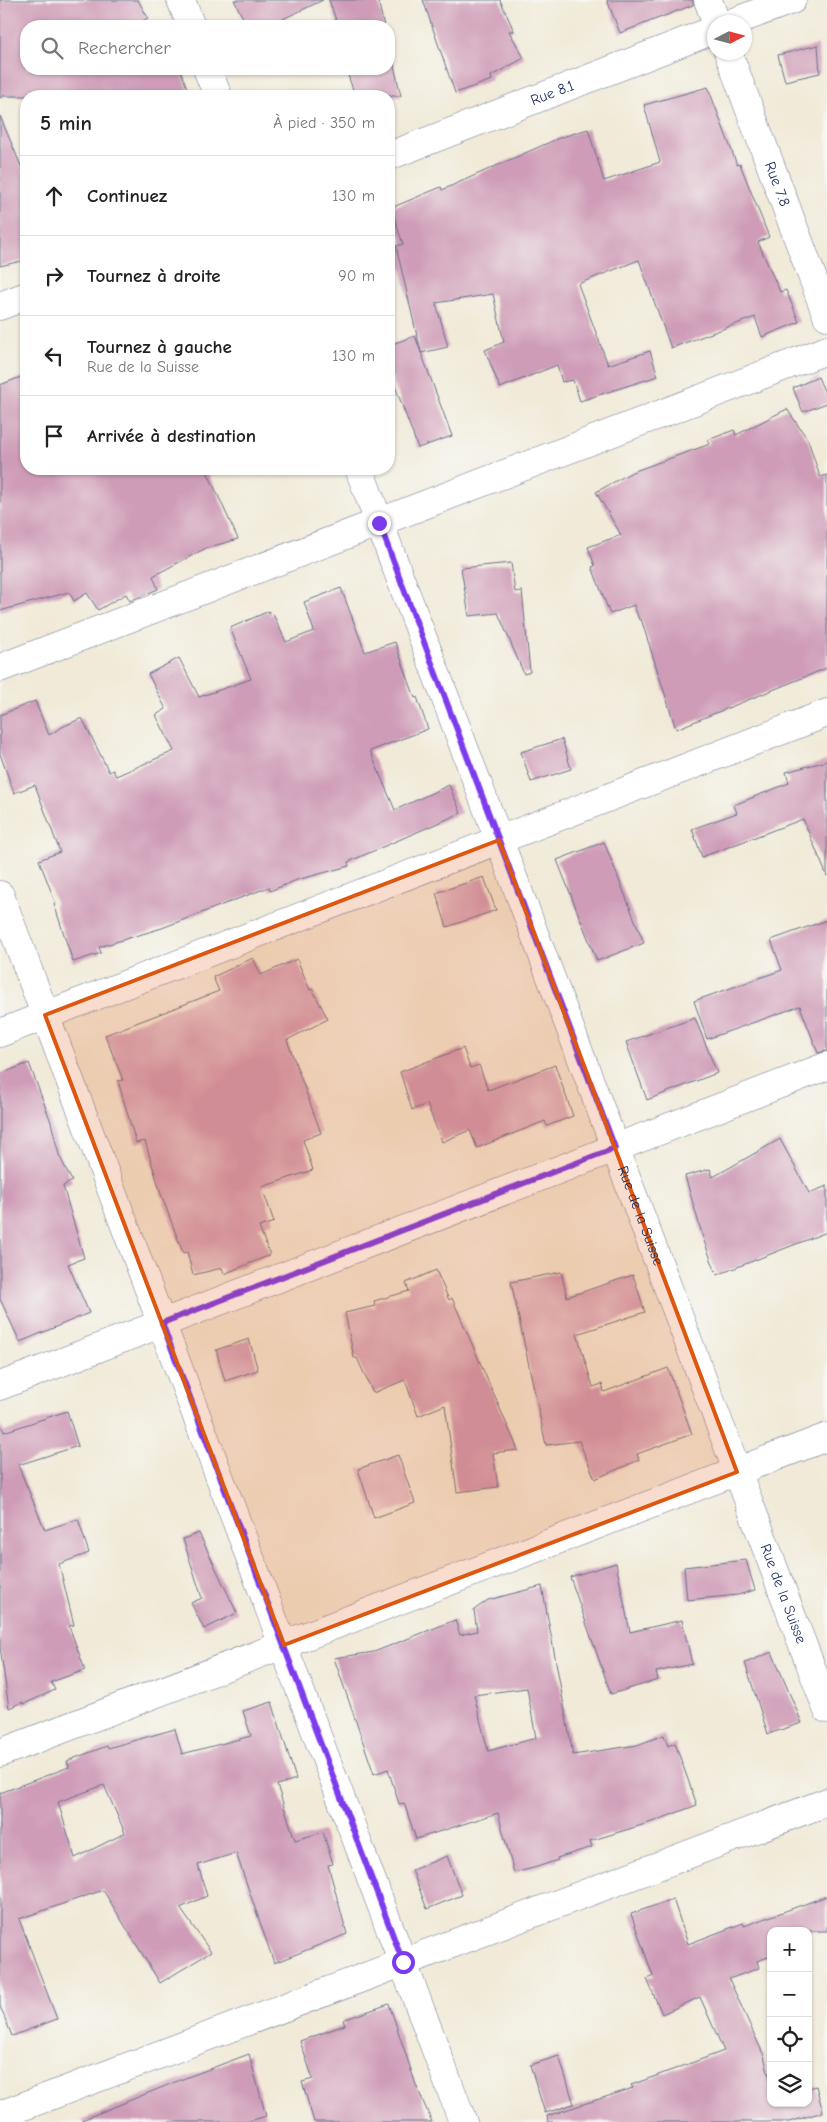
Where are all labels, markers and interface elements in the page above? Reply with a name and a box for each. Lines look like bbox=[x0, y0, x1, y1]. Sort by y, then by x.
north arrow bbox=[707, 15, 752, 60]
search box bbox=[20, 20, 395, 75]
icon: search bbox=[38, 34, 66, 62]
text: Rechercher bbox=[78, 37, 171, 59]
street label: Rue 8.1 bbox=[528, 76, 577, 109]
text: 5 min bbox=[40, 111, 92, 135]
text: À pied · 350 m bbox=[273, 114, 375, 132]
street label: Rue 7.8 bbox=[761, 159, 794, 209]
icon: ahead bbox=[40, 182, 68, 210]
text: Continuez bbox=[87, 185, 167, 207]
text: 130 m bbox=[332, 187, 375, 205]
icon: right bbox=[40, 262, 68, 290]
text: Tournez à droite bbox=[87, 265, 221, 287]
text: 90 m bbox=[338, 267, 375, 285]
text: Tournez à gauche bbox=[87, 336, 232, 358]
icon: left bbox=[40, 342, 68, 370]
text: 130 m bbox=[332, 347, 375, 365]
text: Rue de la Suisse bbox=[87, 358, 199, 376]
icon: arrive bbox=[40, 422, 68, 450]
text: Arrivée à destination bbox=[87, 425, 256, 447]
route end bbox=[368, 512, 391, 535]
street label: Rue de la Suisse bbox=[614, 1163, 668, 1268]
street label: Rue de la Suisse bbox=[756, 1541, 811, 1646]
map controls bbox=[767, 1927, 812, 2107]
button: + bbox=[767, 1927, 812, 1972]
route start bbox=[392, 1951, 415, 1974]
button: − bbox=[767, 1972, 812, 2017]
button: locate bbox=[767, 2017, 812, 2062]
button: layers bbox=[767, 2062, 812, 2107]

